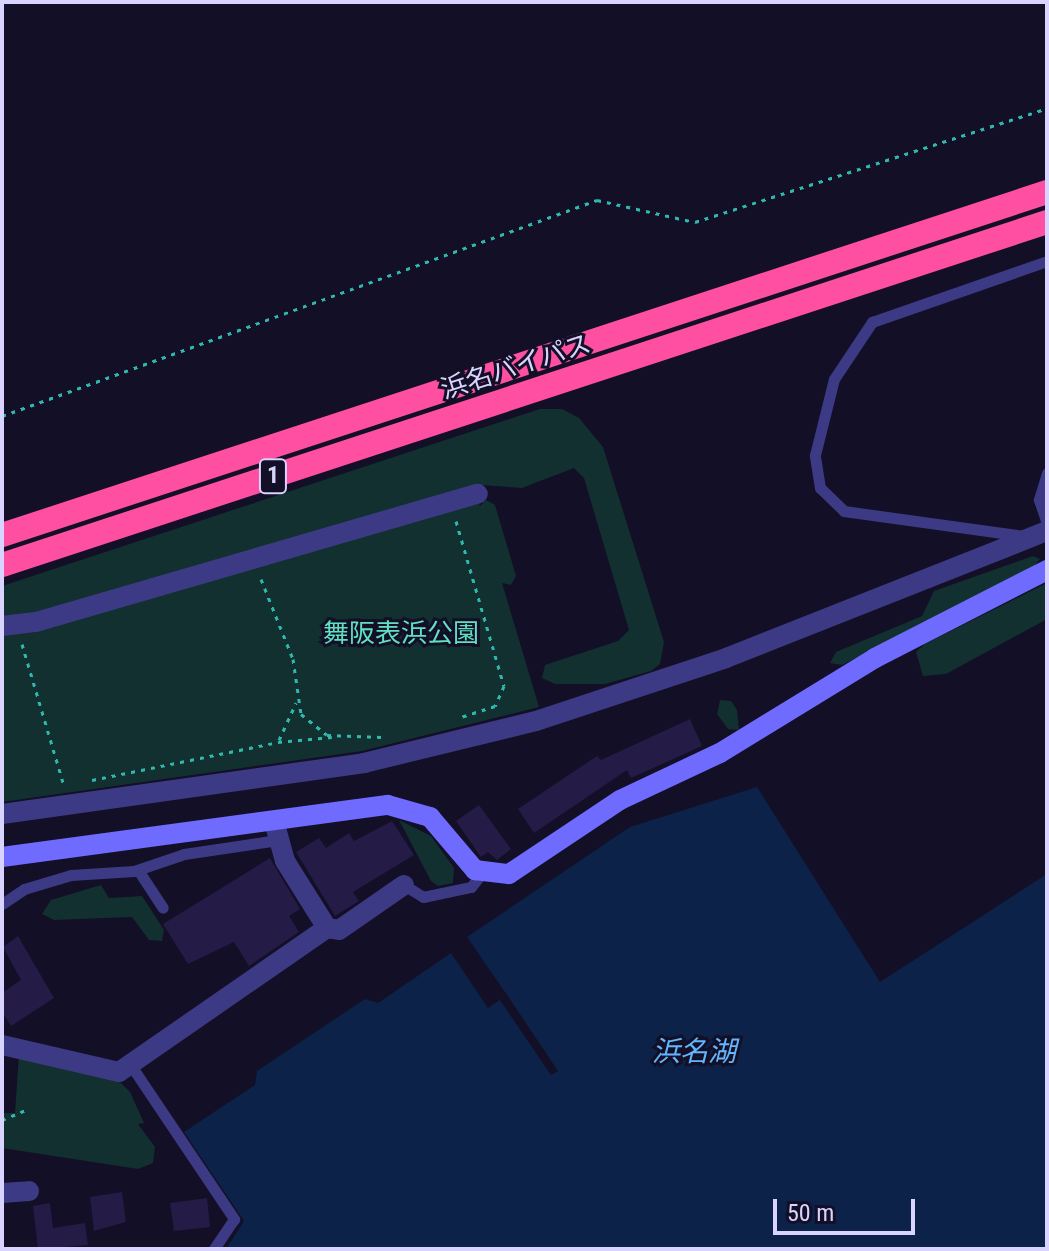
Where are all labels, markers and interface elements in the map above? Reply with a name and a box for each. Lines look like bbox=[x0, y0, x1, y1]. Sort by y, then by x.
street label: 浜名バイパス bbox=[437, 328, 595, 406]
road number: 1 bbox=[257, 456, 289, 496]
park label: 舞阪表浜公園 bbox=[323, 618, 479, 650]
water label: 浜名湖 bbox=[652, 1035, 736, 1069]
scale bar bbox=[777, 1183, 919, 1233]
text: 50 m bbox=[787, 1199, 834, 1227]

